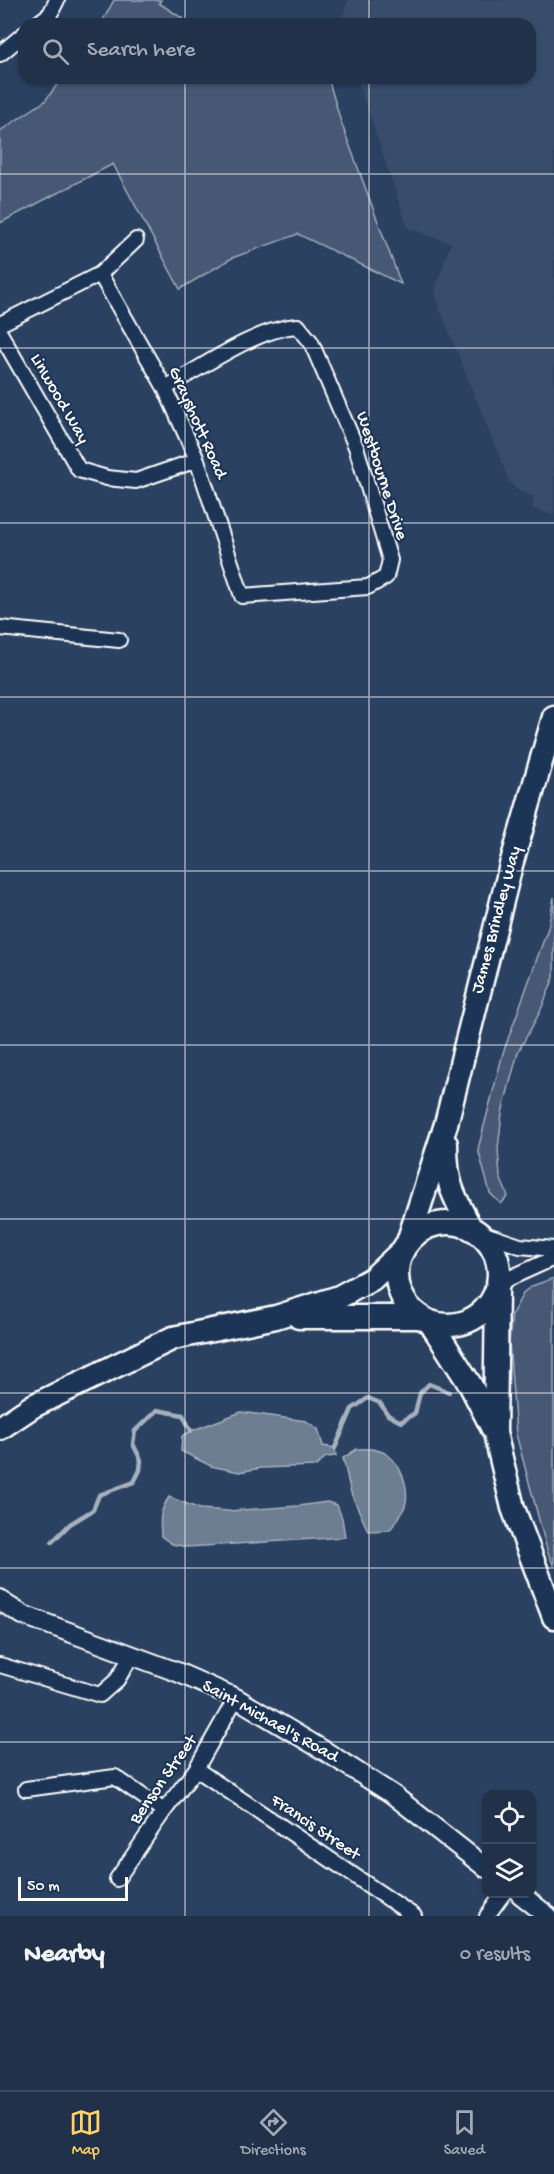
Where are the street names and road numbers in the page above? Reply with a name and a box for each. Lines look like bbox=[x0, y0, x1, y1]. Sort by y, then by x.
street label: Linwood Way bbox=[25, 350, 93, 448]
street label: Grayshott Road bbox=[163, 364, 232, 484]
street label: Westbourne Drive bbox=[350, 409, 412, 543]
street label: James Brindley Way bbox=[467, 844, 527, 996]
street label: Saint Michael's Road bbox=[198, 1676, 343, 1769]
street label: Benson Street bbox=[125, 1730, 203, 1829]
street label: Francis Street bbox=[266, 1790, 365, 1866]

